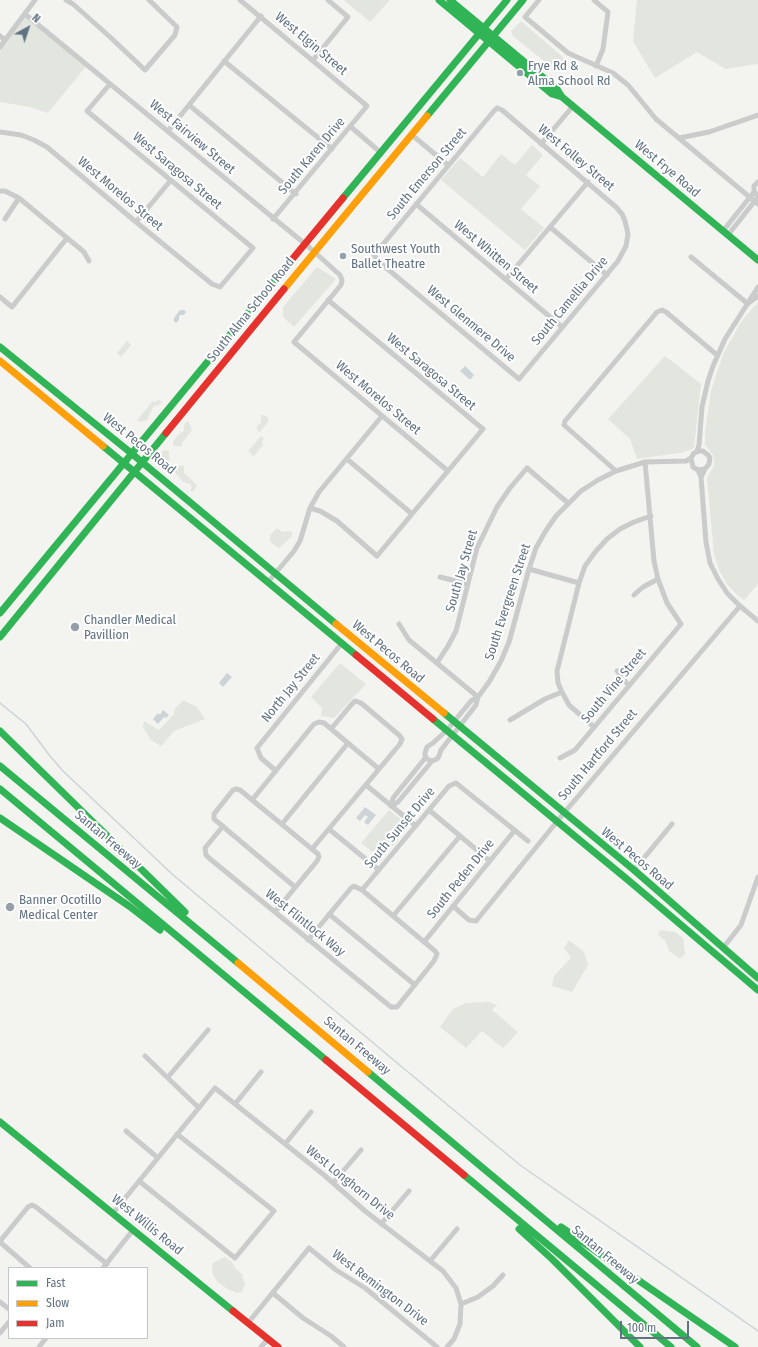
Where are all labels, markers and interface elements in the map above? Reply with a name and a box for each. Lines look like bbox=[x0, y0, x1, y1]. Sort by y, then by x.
north arrow bbox=[8, 8, 48, 48]
street label: West Elgin Street bbox=[272, 9, 350, 79]
text: N bbox=[29, 11, 43, 26]
place label: Frye Rd & Alma School Rd bbox=[528, 58, 611, 89]
marker: Frye Rd & Alma School Rd bbox=[515, 68, 525, 78]
street label: West Fairview Street bbox=[146, 97, 238, 177]
street label: South Karen Drive bbox=[275, 114, 349, 198]
street label: West Folley Street bbox=[535, 122, 617, 194]
street label: South Emerson Street bbox=[384, 125, 470, 223]
street label: West Saragosa Street bbox=[129, 129, 225, 213]
street label: West Frye Road bbox=[631, 137, 703, 201]
street label: West Morelos Street bbox=[74, 154, 166, 234]
street label: West Whitten Street bbox=[451, 217, 541, 297]
place label: Southwest Youth Ballet Theatre bbox=[351, 241, 440, 272]
marker: Southwest Youth Ballet Theatre bbox=[338, 251, 348, 261]
street label: South Camellia Drive bbox=[528, 254, 612, 348]
street label: South Alma School Road bbox=[204, 255, 298, 365]
street label: West Glenmere Drive bbox=[424, 282, 518, 366]
street label: West Saragosa Street bbox=[383, 330, 479, 414]
street label: West Morelos Street bbox=[332, 358, 424, 438]
street label: West Pecos Road bbox=[99, 410, 179, 478]
street label: South Jay Street bbox=[443, 528, 481, 614]
street label: South Evergreen Street bbox=[482, 542, 534, 662]
place label: Chandler Medical Pavillion bbox=[84, 612, 176, 643]
street label: West Pecos Road bbox=[349, 617, 427, 687]
marker: Chandler Medical Pavillion bbox=[69, 621, 81, 633]
street label: South Vine Street bbox=[578, 646, 650, 726]
street label: North Jay Street bbox=[259, 650, 323, 726]
street label: South Hartford Street bbox=[555, 706, 641, 804]
street label: South Sunset Drive bbox=[362, 784, 438, 872]
street label: Santan Freeway bbox=[71, 807, 145, 873]
street label: West Pecos Road bbox=[598, 824, 676, 894]
street label: South Peden Drive bbox=[424, 836, 498, 922]
street label: West Flintlock Way bbox=[262, 886, 348, 960]
place label: Banner Ocotillo Medical Center bbox=[19, 892, 102, 923]
marker: Banner Ocotillo Medical Center bbox=[4, 901, 16, 913]
street label: Santan Freeway bbox=[320, 1013, 394, 1079]
street label: West Longhorn Drive bbox=[302, 1142, 398, 1224]
street label: West Willis Road bbox=[108, 1191, 186, 1259]
street label: Santan Freeway bbox=[568, 1222, 642, 1288]
street label: West Remington Drive bbox=[329, 1247, 431, 1329]
legend bbox=[8, 1267, 148, 1339]
text: Fast bbox=[46, 1276, 65, 1290]
text: Slow bbox=[46, 1296, 69, 1310]
scale bar bbox=[622, 1313, 691, 1339]
text: Jam bbox=[46, 1316, 64, 1330]
text: 100 m bbox=[627, 1321, 656, 1335]

